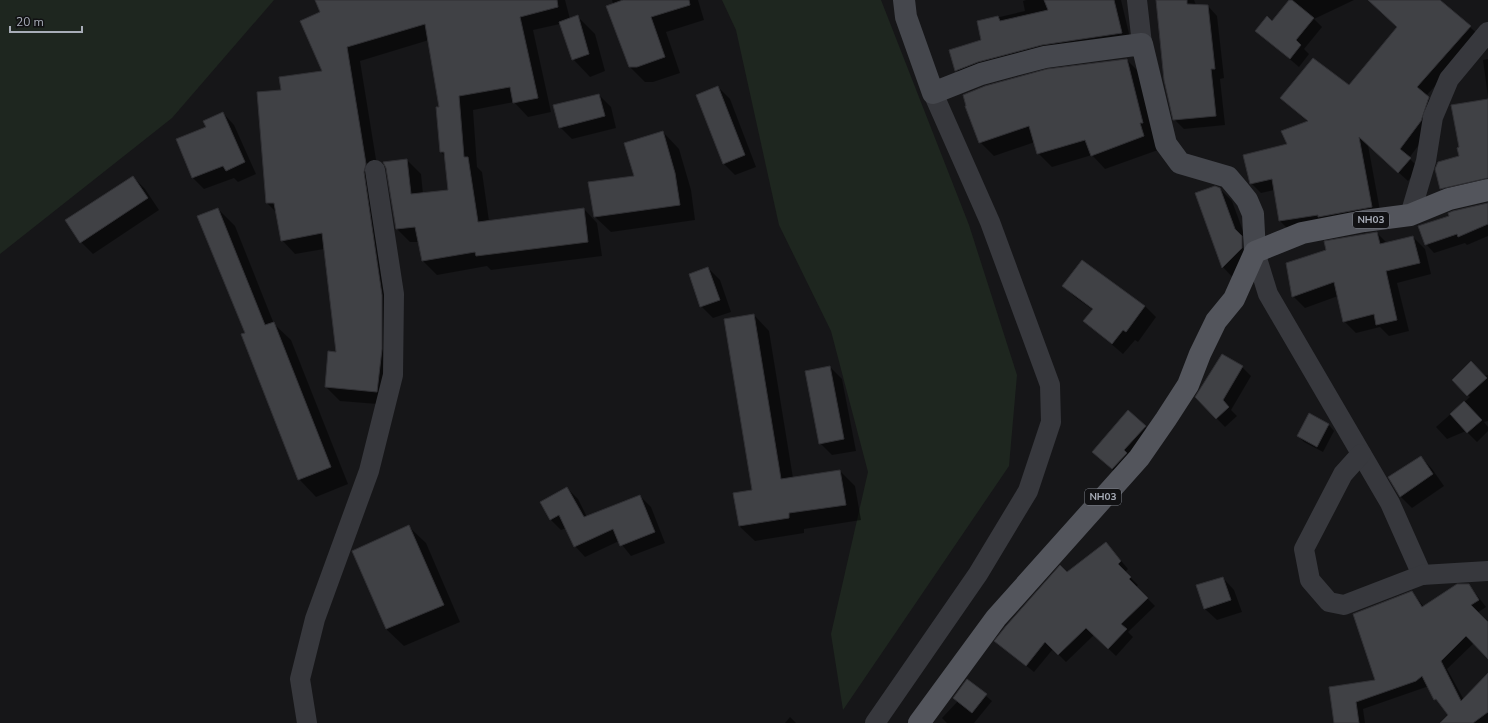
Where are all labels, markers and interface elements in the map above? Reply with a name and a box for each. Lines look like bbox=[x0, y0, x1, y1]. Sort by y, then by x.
scale bar bbox=[10, 8, 82, 34]
text: 20 m bbox=[16, 14, 44, 30]
road number: NH03 bbox=[1353, 212, 1389, 228]
road number: NH03 bbox=[1085, 489, 1121, 505]

